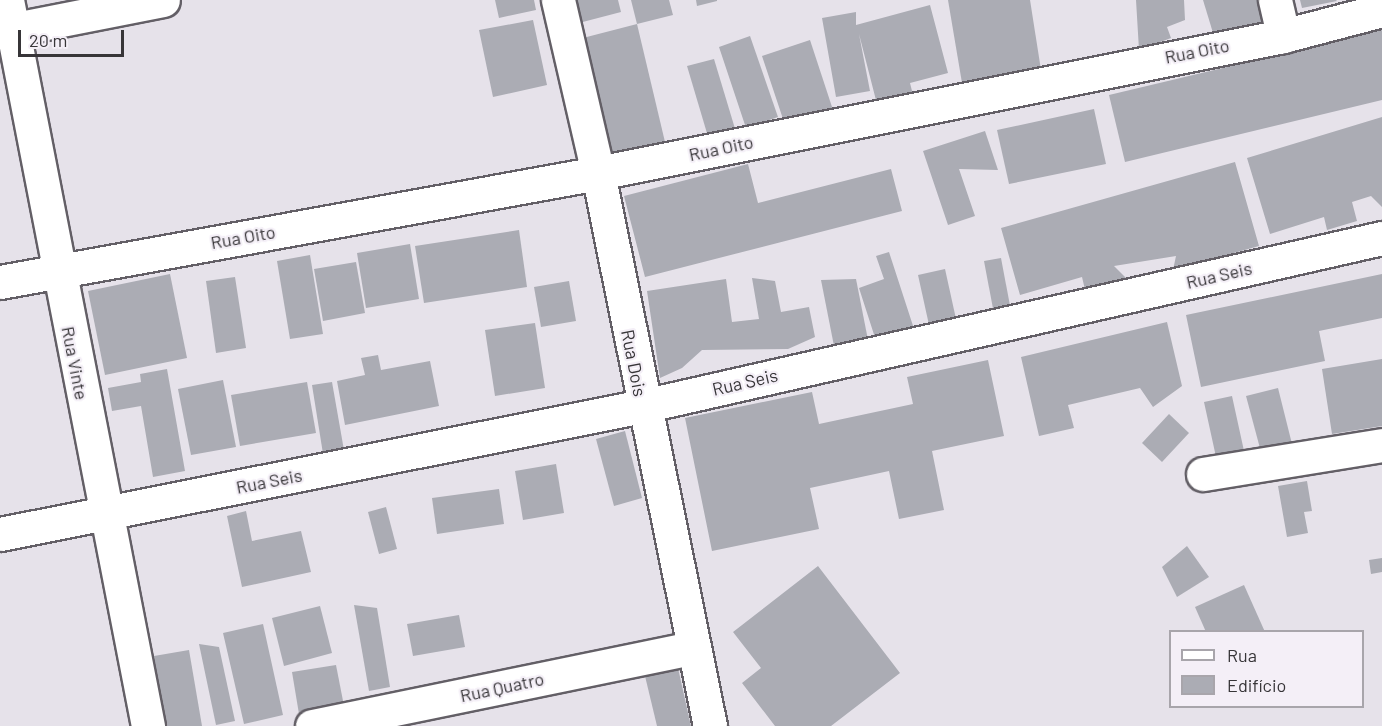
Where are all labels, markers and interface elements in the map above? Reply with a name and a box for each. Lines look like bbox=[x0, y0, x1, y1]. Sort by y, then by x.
scale bar bbox=[21, 18, 128, 56]
text: 20 m bbox=[29, 29, 67, 51]
street label: Rua Oito bbox=[1163, 34, 1231, 68]
street label: Rua Oito bbox=[687, 131, 755, 165]
street label: Rua Oito bbox=[209, 221, 277, 253]
street label: Rua Seis bbox=[1184, 257, 1254, 293]
street label: Rua Vinte bbox=[57, 325, 93, 401]
street label: Rua Dois bbox=[617, 328, 651, 398]
street label: Rua Seis bbox=[710, 364, 780, 400]
street label: Rua Seis bbox=[234, 464, 304, 498]
legend bbox=[1169, 630, 1364, 708]
text: Rua bbox=[1227, 644, 1257, 666]
street label: Rua Quatro bbox=[458, 668, 546, 706]
text: Edifício bbox=[1227, 674, 1286, 696]

